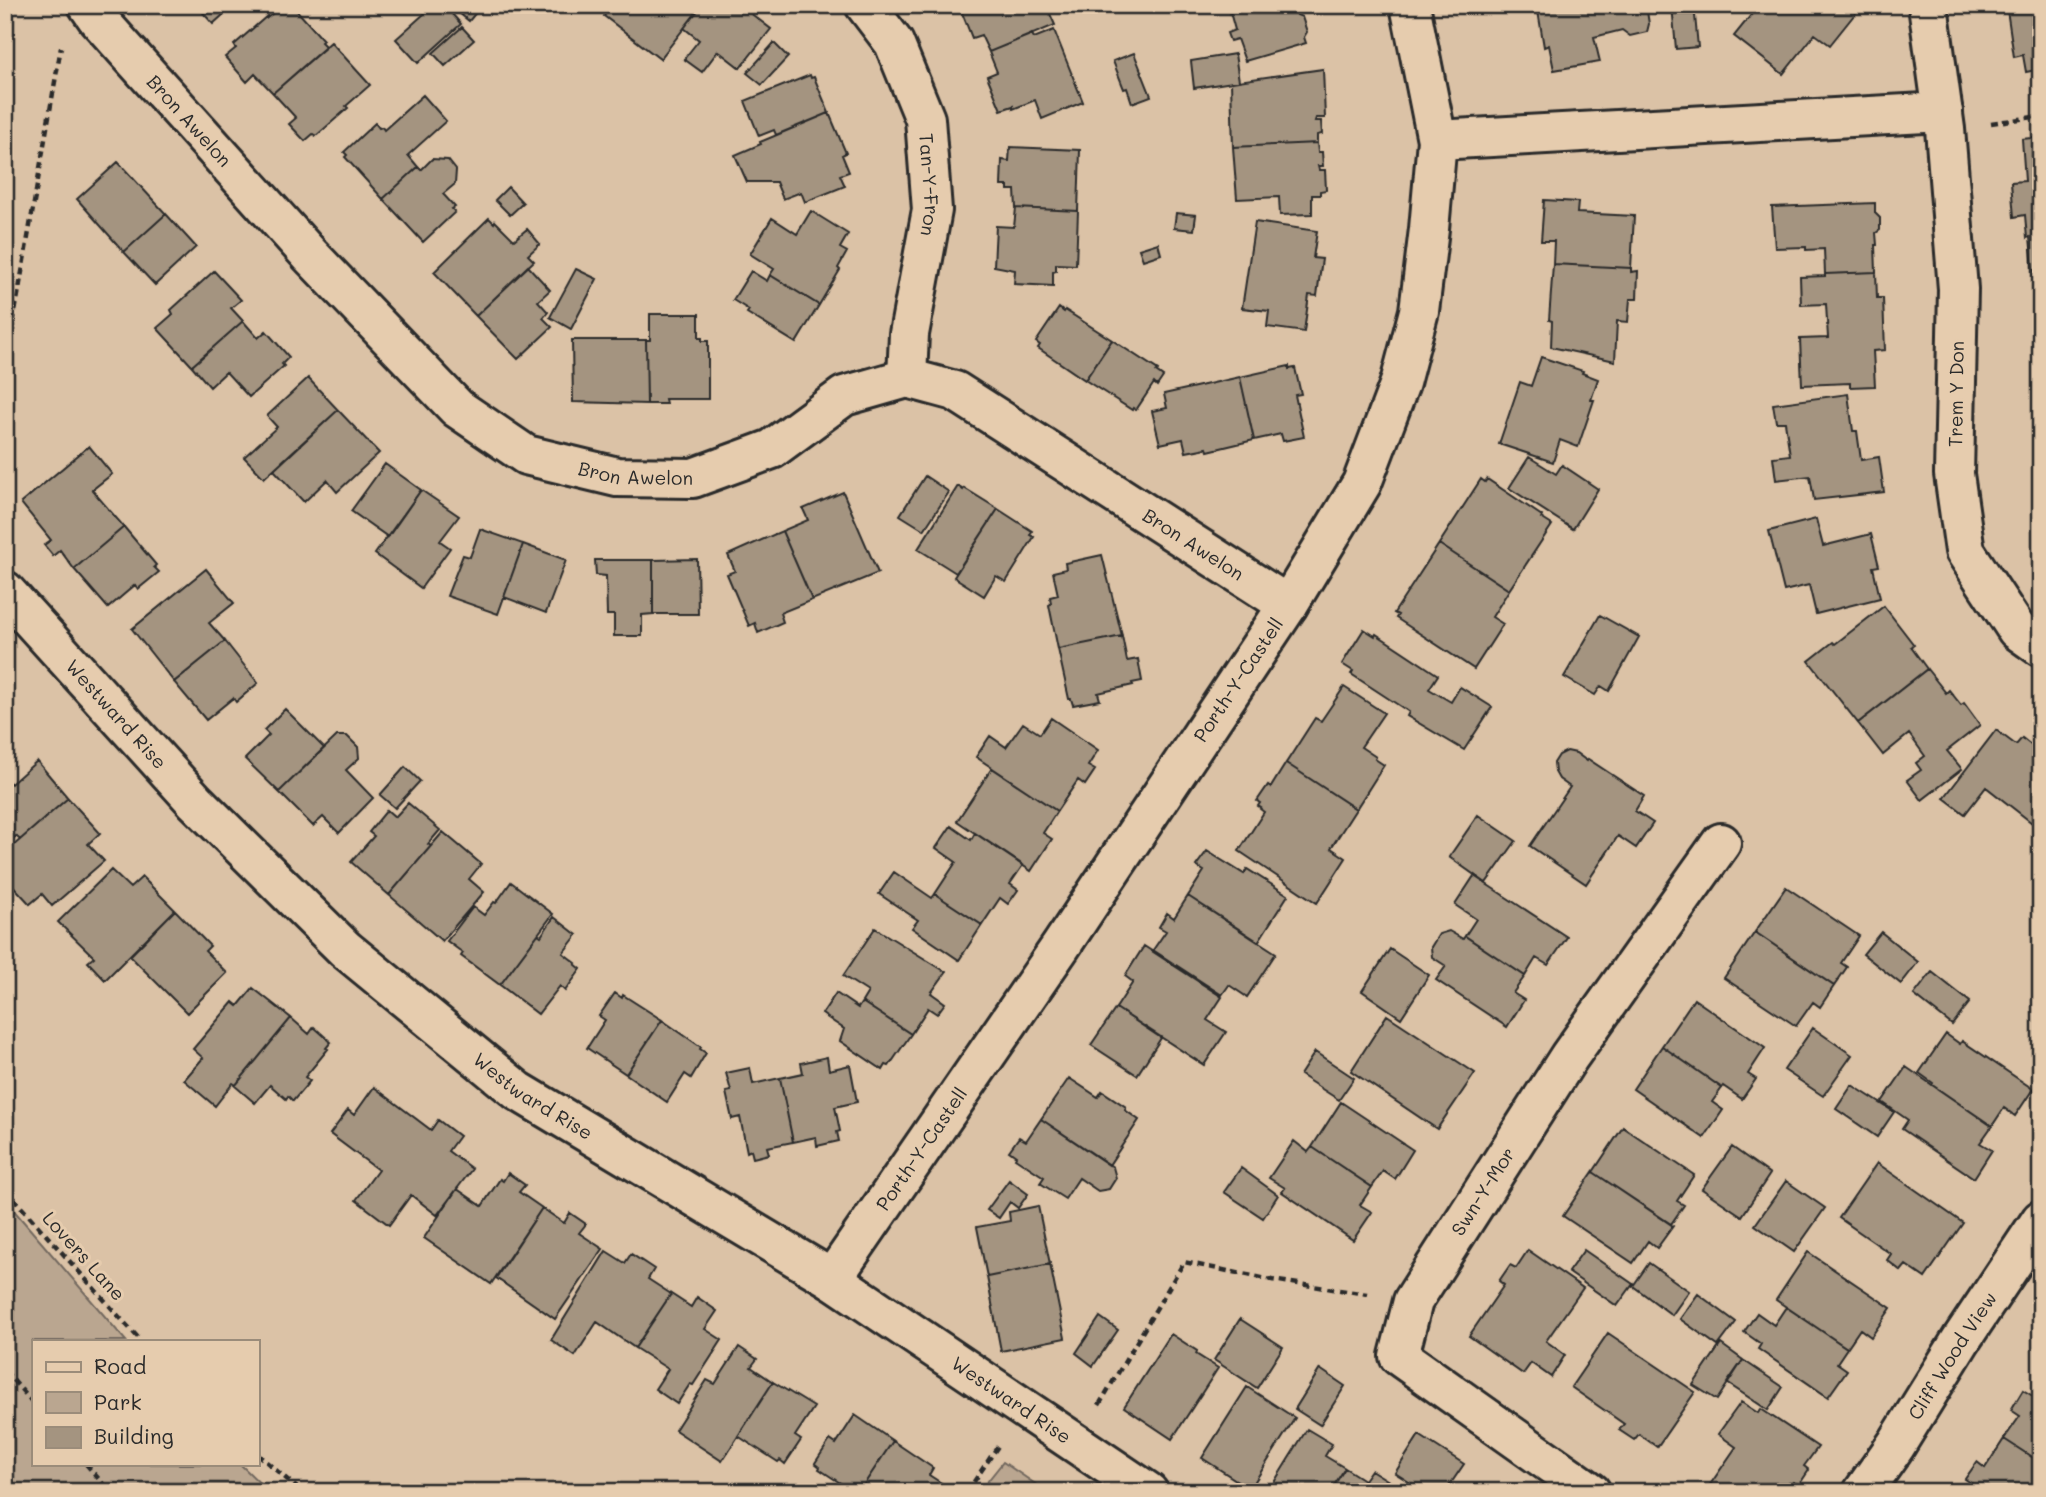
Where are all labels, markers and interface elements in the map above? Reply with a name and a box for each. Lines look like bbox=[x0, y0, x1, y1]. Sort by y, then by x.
street label: Bron Awelon bbox=[142, 69, 238, 172]
street label: Tan-Y-Fron bbox=[914, 132, 945, 239]
street label: Trem Y Don bbox=[1942, 341, 1969, 447]
street label: Bron Awelon bbox=[576, 455, 693, 490]
street label: Bron Awelon bbox=[1138, 502, 1249, 586]
street label: Porth-Y-Castell bbox=[1187, 612, 1288, 746]
street label: Westward Rise bbox=[61, 654, 173, 774]
street label: Westward Rise bbox=[468, 1046, 598, 1145]
street label: Porth-Y-Castell bbox=[870, 1082, 972, 1215]
street label: Swn-Y-Mor bbox=[1445, 1142, 1520, 1240]
street label: Lovers Lane bbox=[38, 1206, 131, 1306]
street label: Cliff Wood View bbox=[1902, 1287, 2002, 1424]
legend bbox=[32, 1340, 259, 1466]
street label: Westward Rise bbox=[947, 1350, 1076, 1449]
text: Road bbox=[94, 1352, 146, 1379]
text: Park bbox=[94, 1388, 142, 1415]
text: Building bbox=[94, 1422, 174, 1449]

